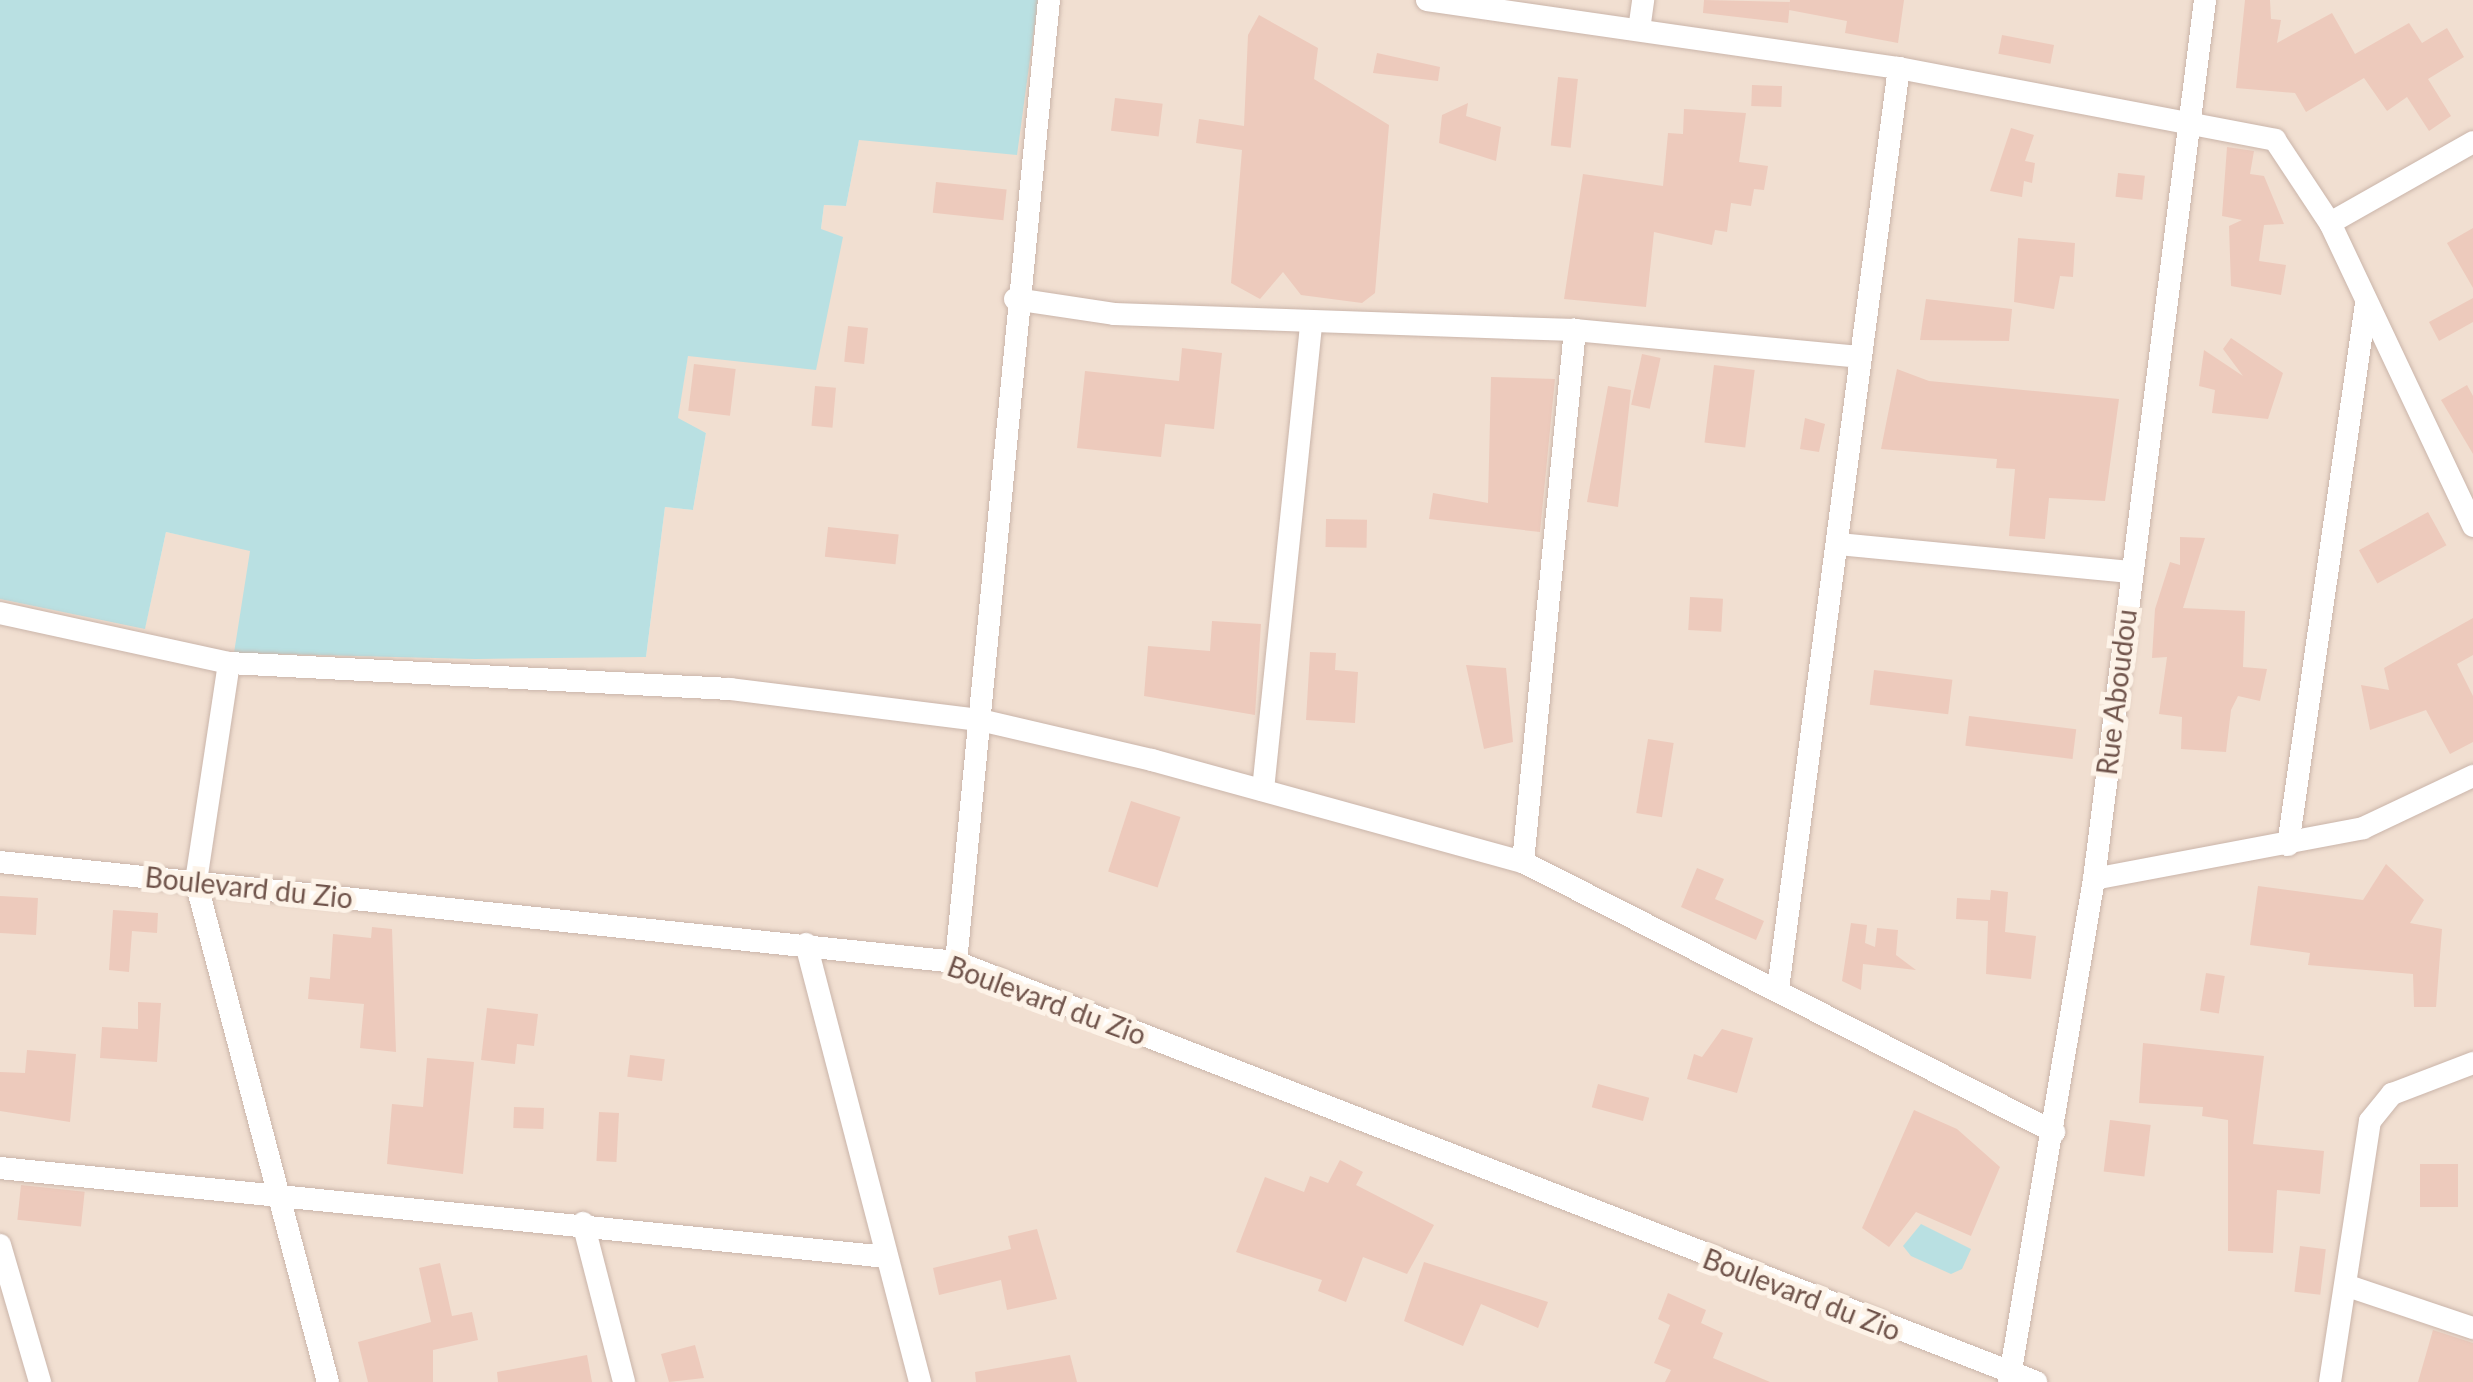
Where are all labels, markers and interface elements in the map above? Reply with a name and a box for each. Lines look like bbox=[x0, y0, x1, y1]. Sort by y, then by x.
street label: Rue Aboudou bbox=[2089, 607, 2143, 777]
street label: Boulevard du Zio bbox=[143, 859, 355, 915]
street label: Boulevard du Zio bbox=[943, 948, 1151, 1052]
street label: Boulevard du Zio bbox=[1698, 1241, 1906, 1347]

